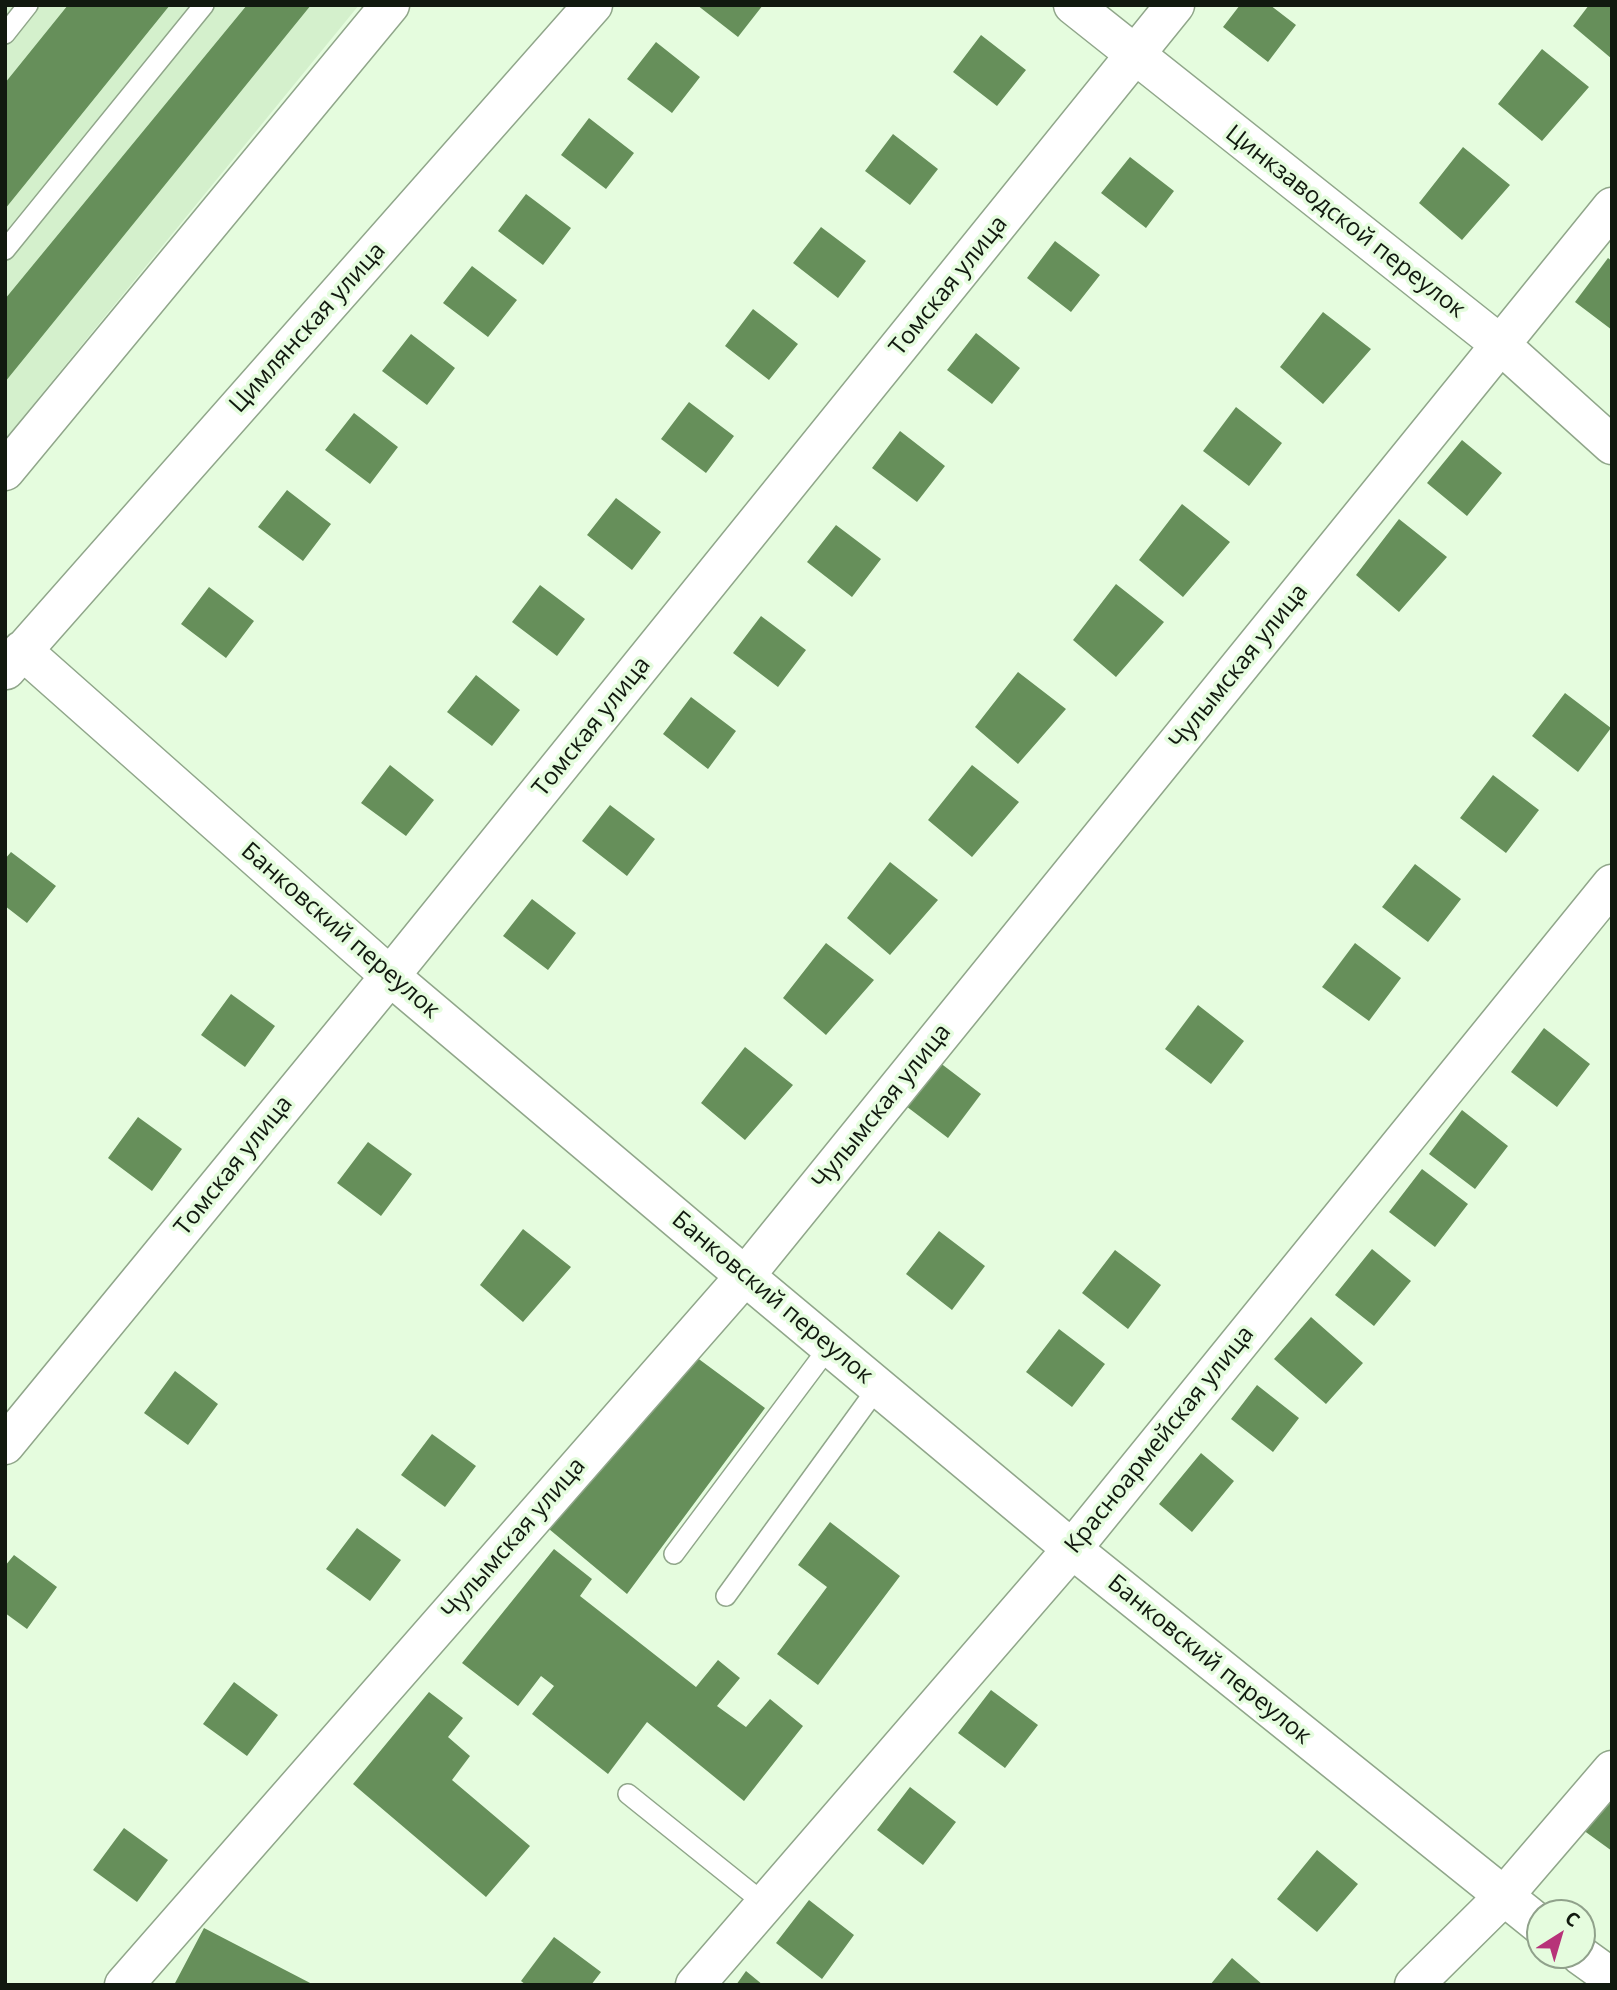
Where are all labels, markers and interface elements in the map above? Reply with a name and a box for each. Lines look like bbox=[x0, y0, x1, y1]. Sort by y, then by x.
street label: Цинкзаводской переулок bbox=[1219, 119, 1471, 325]
street label: Томская улица bbox=[884, 210, 1014, 362]
street label: Цимлянская улица bbox=[224, 237, 392, 419]
street label: Чулымская улица bbox=[1163, 578, 1315, 756]
street label: Томская улица bbox=[527, 651, 657, 803]
street label: Банковский переулок bbox=[235, 837, 445, 1025]
street label: Чулымская улица bbox=[806, 1018, 958, 1196]
street label: Томская улица bbox=[169, 1090, 299, 1242]
street label: Банковский переулок bbox=[666, 1205, 878, 1391]
street label: Красноармейская улица bbox=[1059, 1320, 1261, 1560]
street label: Чулымская улица bbox=[436, 1452, 592, 1626]
street label: Банковский переулок bbox=[1101, 1569, 1317, 1751]
north arrow bbox=[1526, 1899, 1596, 1969]
text: С bbox=[1560, 1905, 1585, 1933]

